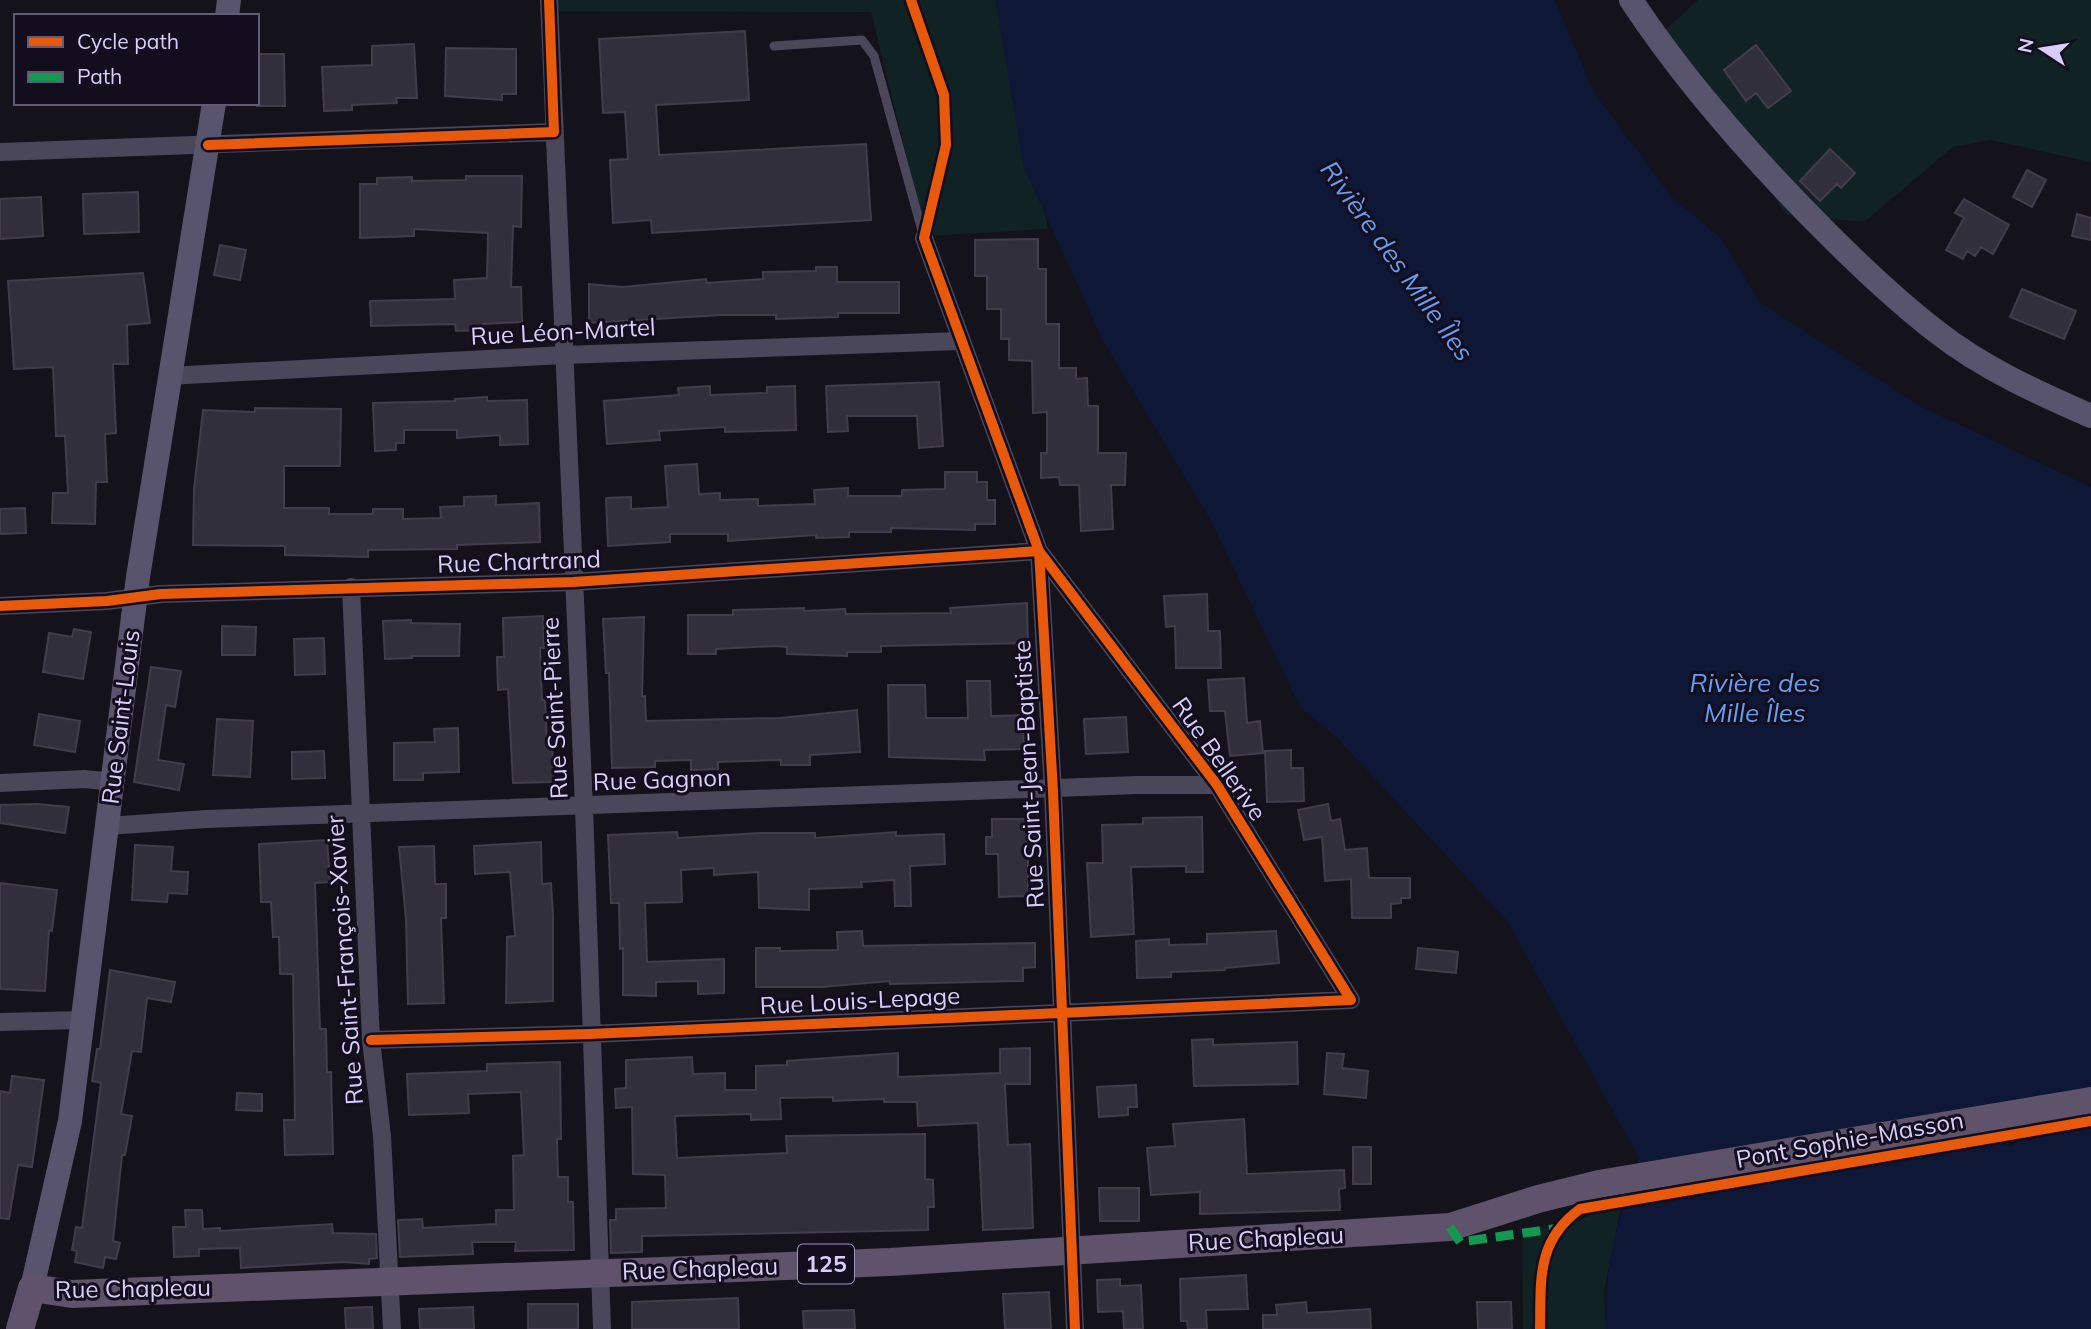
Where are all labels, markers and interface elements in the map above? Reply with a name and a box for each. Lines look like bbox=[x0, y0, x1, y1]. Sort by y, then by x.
legend bbox=[14, 14, 259, 105]
north arrow bbox=[2007, 14, 2077, 84]
text: Cycle path bbox=[77, 28, 179, 54]
text: N bbox=[2012, 36, 2039, 55]
text: Path bbox=[77, 63, 122, 89]
water label: Rivière des Mille Îles bbox=[1314, 154, 1481, 367]
street label: Rue Léon-Martel bbox=[470, 311, 656, 351]
street label: Rue Chartrand bbox=[437, 543, 601, 579]
street label: Rue Saint-Pierre bbox=[534, 616, 574, 800]
street label: Rue Saint-Louis bbox=[94, 628, 146, 806]
street label: Rue Saint-Jean-Baptiste bbox=[1006, 639, 1050, 909]
water label: Rivière des Mille Îles bbox=[1689, 666, 1821, 729]
street label: Rue Bellerive bbox=[1166, 691, 1273, 826]
street label: Rue Gagnon bbox=[592, 762, 731, 796]
street label: Rue Saint-François-Xavier bbox=[319, 814, 369, 1106]
street label: Rue Louis-Lepage bbox=[759, 980, 961, 1020]
street label: Pont Sophie-Masson bbox=[1734, 1104, 1966, 1174]
street label: Rue Chapleau bbox=[1187, 1219, 1345, 1257]
road number: 125 bbox=[798, 1245, 854, 1284]
street label: Rue Chapleau bbox=[621, 1250, 778, 1286]
street label: Rue Chapleau bbox=[55, 1272, 211, 1304]

